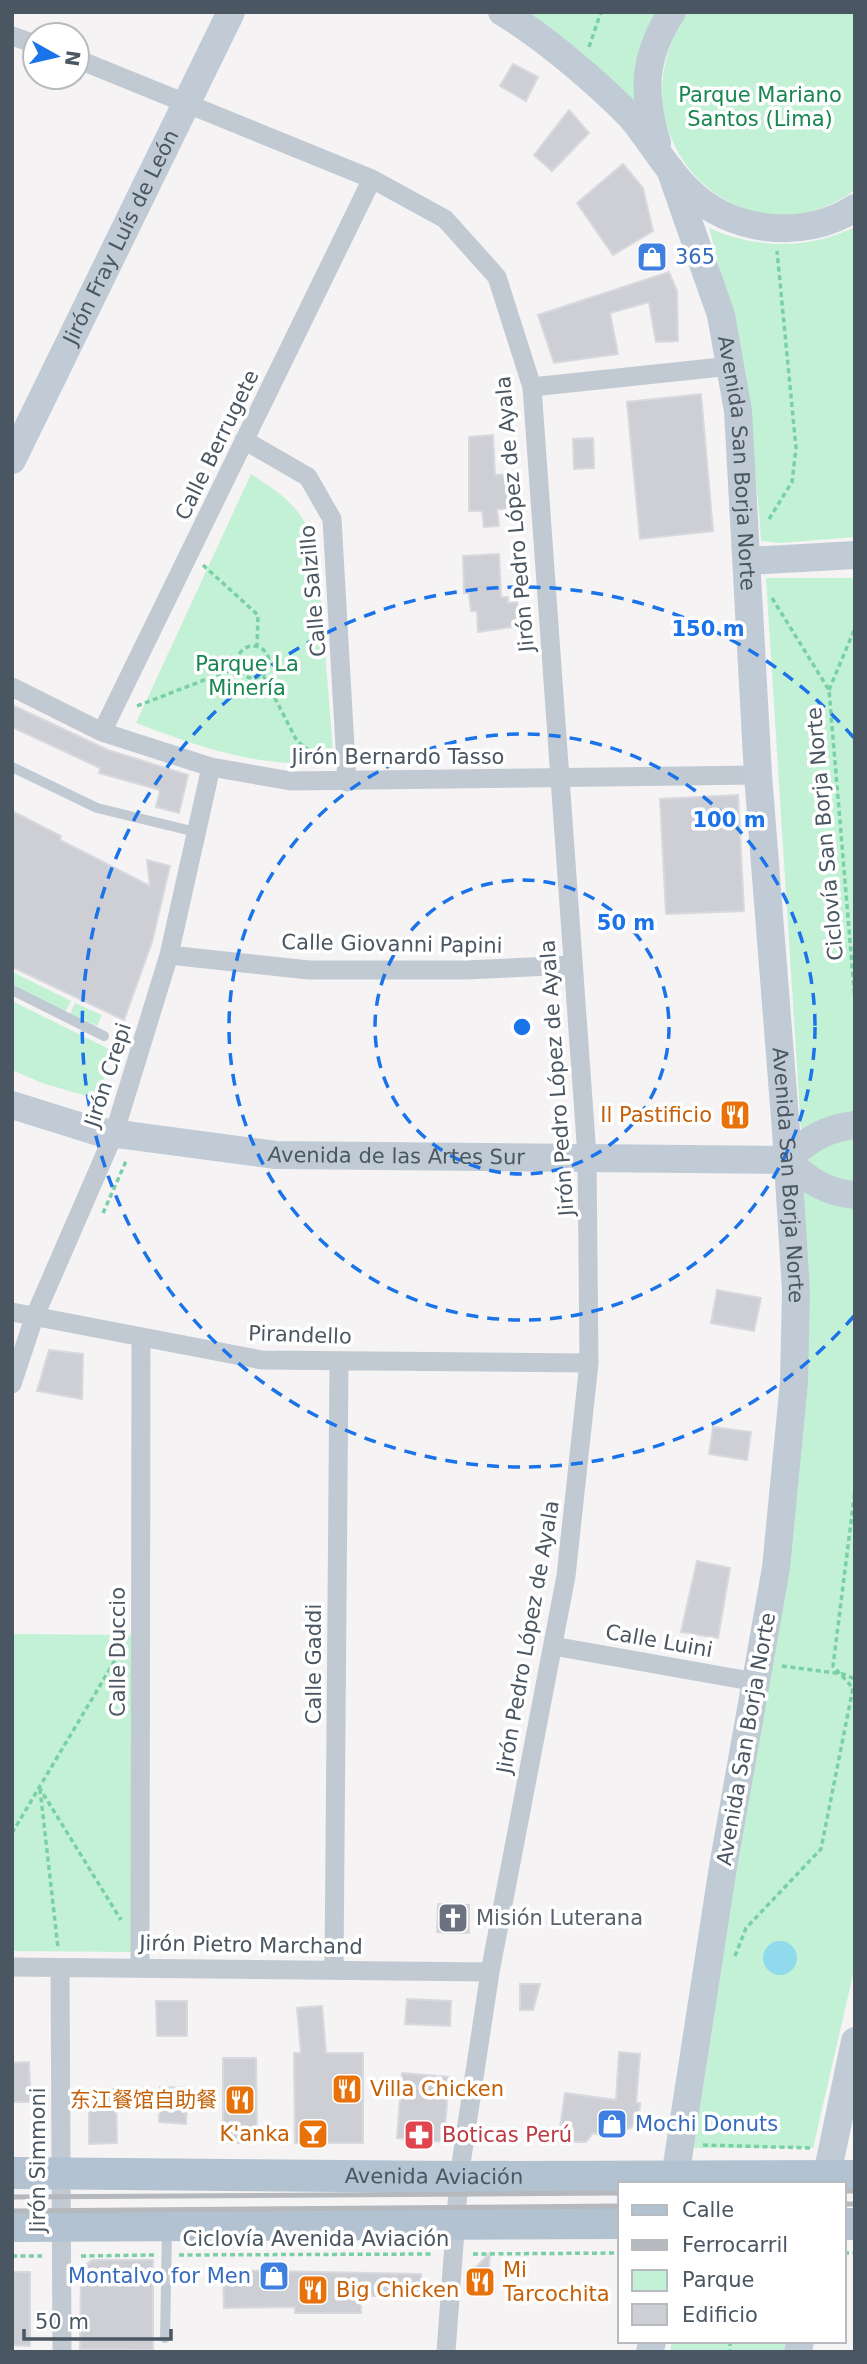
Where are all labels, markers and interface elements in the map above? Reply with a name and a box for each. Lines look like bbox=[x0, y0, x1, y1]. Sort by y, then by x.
north arrow bbox=[21, 21, 91, 91]
text: N bbox=[61, 49, 85, 68]
park label: Parque Mariano Santos (Lima) bbox=[678, 83, 842, 131]
street label: Jirón Fray Luís de León bbox=[57, 126, 183, 350]
shop icon: 365 bbox=[635, 240, 669, 274]
place label: 365 bbox=[675, 245, 715, 269]
street label: Avenida San Borja Norte bbox=[713, 334, 760, 591]
street label: Calle Berrugete bbox=[170, 366, 264, 524]
street label: Jirón Pedro López de Ayala bbox=[491, 375, 539, 655]
street label: Calle Salzillo bbox=[295, 524, 331, 658]
text: 150 m bbox=[671, 617, 745, 641]
park label: Parque La Minería bbox=[195, 652, 299, 700]
street label: Ciclovía San Borja Norte bbox=[802, 706, 848, 962]
street label: Jirón Bernardo Tasso bbox=[290, 745, 504, 769]
text: 100 m bbox=[692, 808, 766, 832]
text: 50 m bbox=[597, 911, 655, 935]
street label: Calle Giovanni Papini bbox=[281, 930, 503, 958]
street label: Jirón Pedro López de Ayala bbox=[535, 939, 579, 1219]
centre of rings bbox=[510, 1015, 534, 1039]
street label: Jirón Crepi bbox=[79, 1020, 136, 1132]
street label: Avenida San Borja Norte bbox=[767, 1046, 808, 1303]
restaurant icon: Il Pastificio bbox=[718, 1098, 752, 1132]
place label: Il Pastificio bbox=[600, 1103, 712, 1127]
street label: Avenida de las Artes Sur bbox=[266, 1142, 525, 1169]
street label: Pirandello bbox=[248, 1321, 352, 1349]
street label: Jirón Pedro López de Ayala bbox=[492, 1499, 564, 1777]
street label: Calle Duccio bbox=[106, 1587, 130, 1717]
street label: Calle Gaddi bbox=[302, 1604, 326, 1724]
street label: Avenida San Borja Norte bbox=[712, 1611, 780, 1867]
street label: Calle Luini bbox=[604, 1620, 714, 1662]
church icon: Misión Luterana bbox=[436, 1901, 470, 1935]
place label: Misión Luterana bbox=[476, 1906, 643, 1930]
street label: Jirón Pietro Marchand bbox=[137, 1931, 363, 1959]
restaurant icon: Villa Chicken bbox=[330, 2072, 364, 2106]
place label: Villa Chicken bbox=[370, 2077, 504, 2101]
restaurant icon: 东江餐馆自助餐 bbox=[223, 2083, 257, 2117]
street label: Jirón Simmoni bbox=[26, 2087, 50, 2235]
place label: 东江餐馆自助餐 bbox=[70, 2088, 217, 2112]
shop icon: Mochi Donuts bbox=[595, 2107, 629, 2141]
place label: Mochi Donuts bbox=[635, 2112, 778, 2136]
bar icon: K'anka bbox=[296, 2117, 330, 2151]
pharmacy icon: Boticas Perú bbox=[402, 2118, 436, 2152]
place label: K'anka bbox=[220, 2122, 290, 2146]
place label: Boticas Perú bbox=[442, 2123, 572, 2147]
street label: Avenida Aviación bbox=[345, 2164, 523, 2189]
legend bbox=[618, 2182, 846, 2343]
text: Calle bbox=[682, 2198, 734, 2222]
street label: Ciclovía Avenida Aviación bbox=[183, 2227, 449, 2251]
text: Ferrocarril bbox=[682, 2233, 788, 2257]
place label: Mi Tarcochita bbox=[502, 2258, 610, 2306]
shop icon: Montalvo for Men bbox=[257, 2259, 291, 2293]
place label: Montalvo for Men bbox=[68, 2264, 251, 2288]
restaurant icon: Mi Tarcochita bbox=[463, 2265, 497, 2299]
text: Parque bbox=[682, 2268, 754, 2292]
restaurant icon: Big Chicken bbox=[296, 2273, 330, 2307]
place label: Big Chicken bbox=[336, 2278, 459, 2302]
scale bar bbox=[24, 2298, 172, 2342]
text: Edificio bbox=[682, 2303, 758, 2327]
text: 50 m bbox=[35, 2310, 89, 2334]

